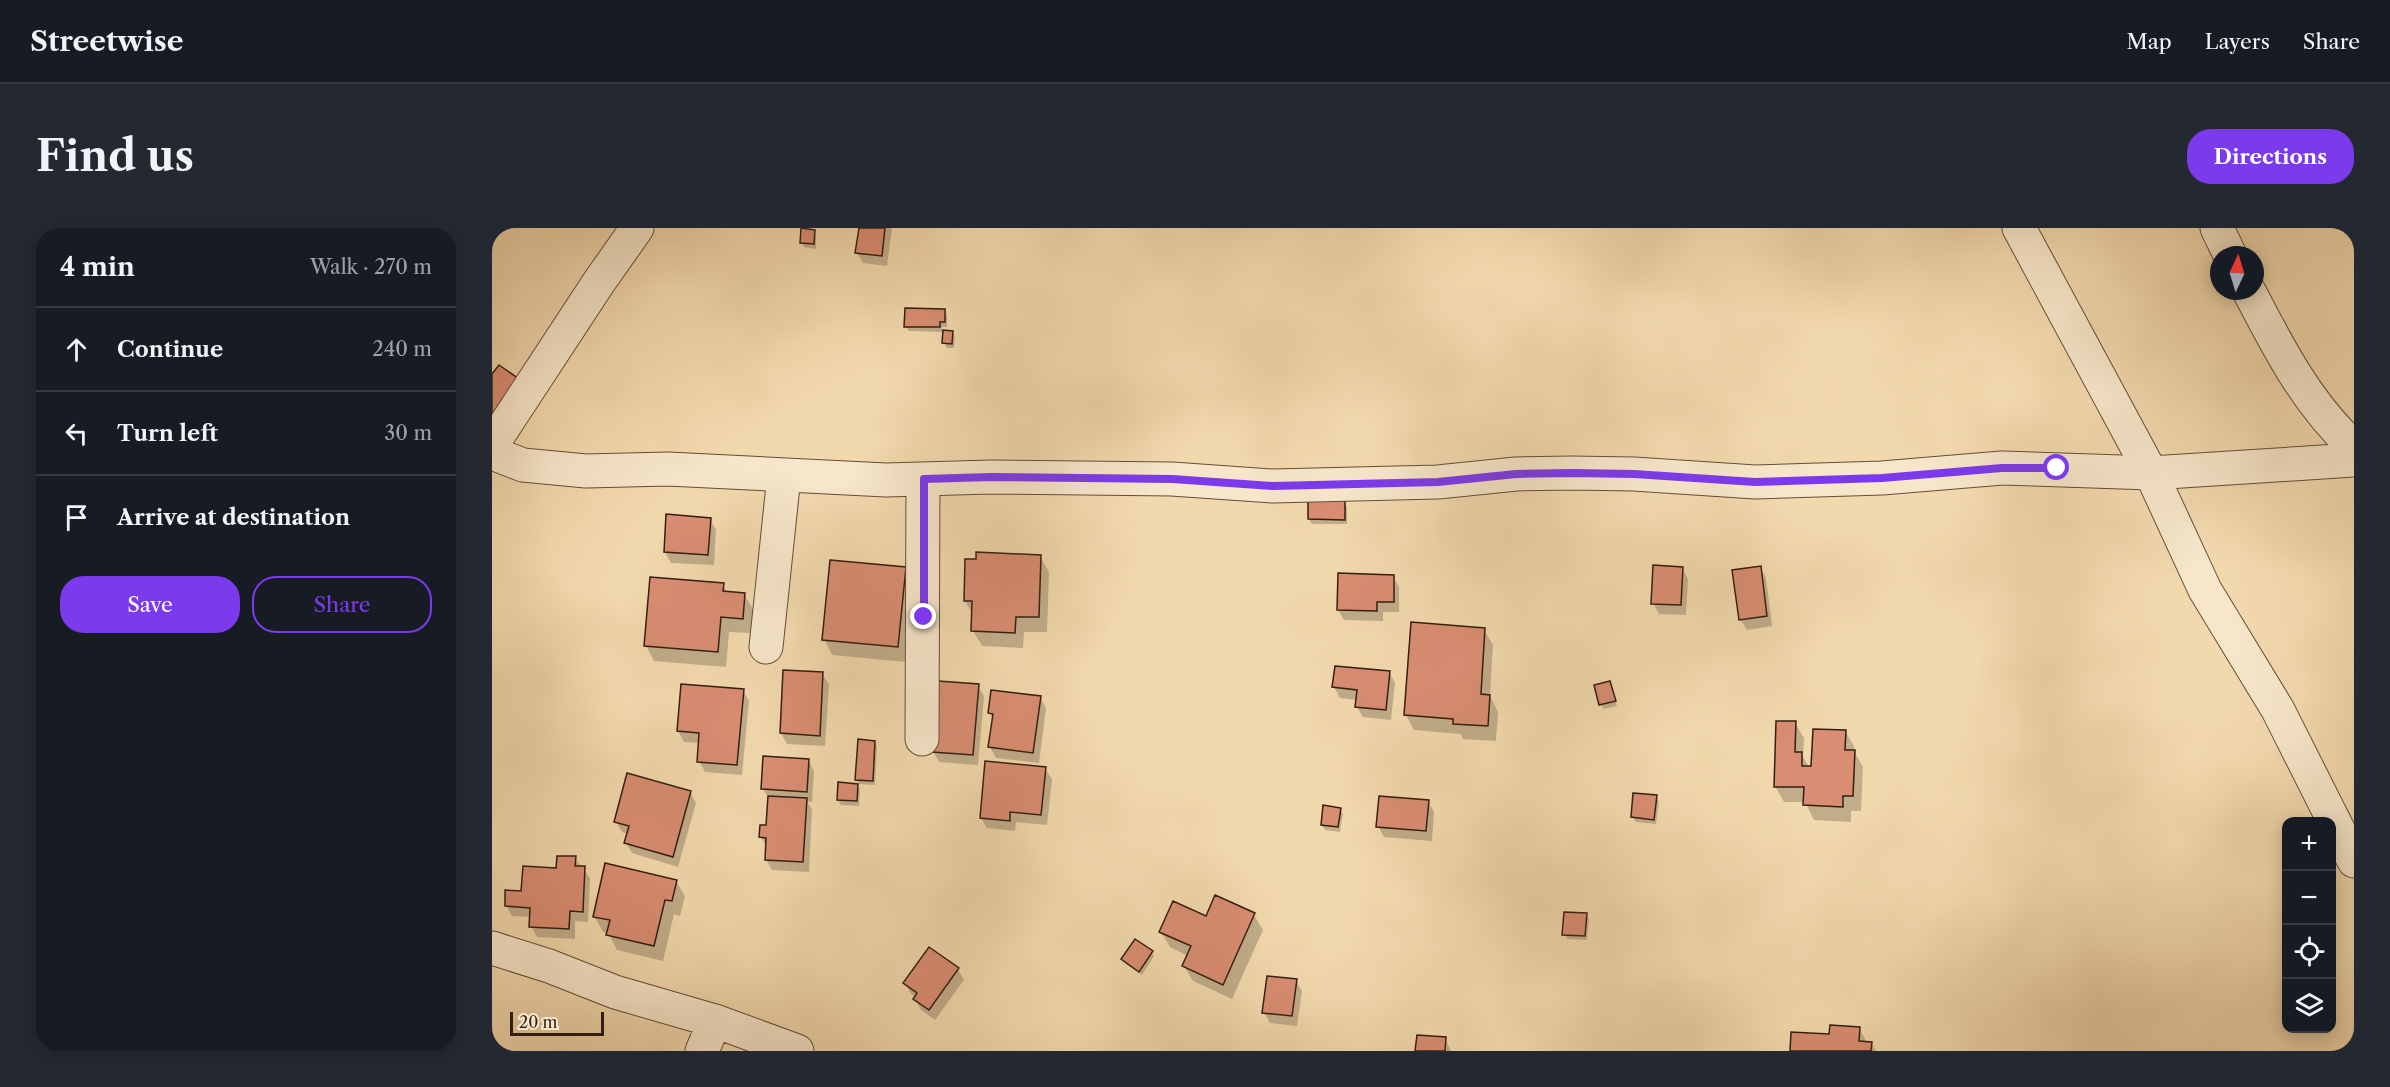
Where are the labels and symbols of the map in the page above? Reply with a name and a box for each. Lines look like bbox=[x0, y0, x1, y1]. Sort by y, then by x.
north arrow bbox=[2210, 246, 2264, 300]
route start bbox=[2043, 454, 2069, 480]
route end bbox=[910, 603, 936, 629]
scale bar bbox=[510, 1009, 604, 1036]

